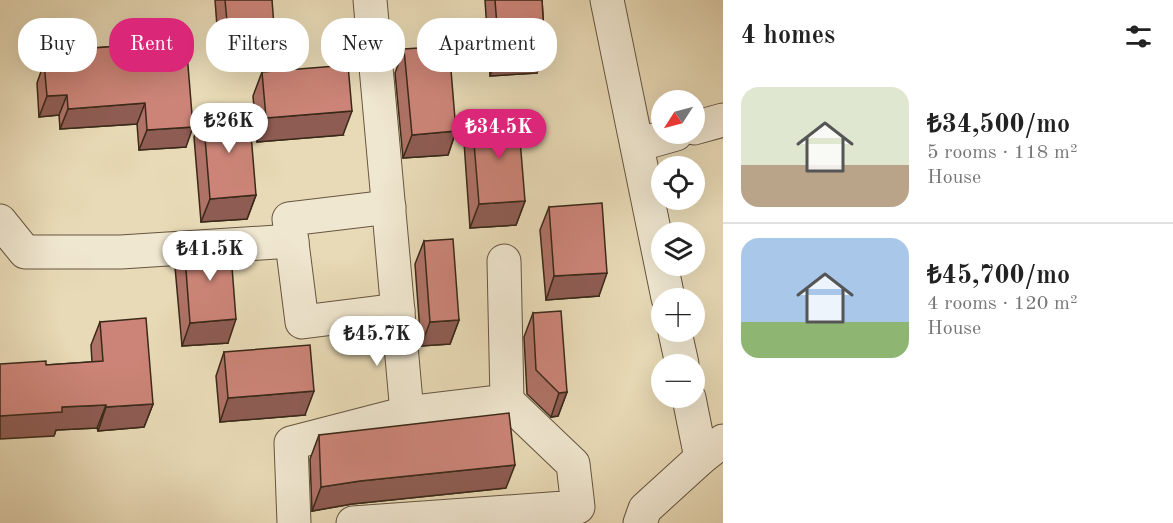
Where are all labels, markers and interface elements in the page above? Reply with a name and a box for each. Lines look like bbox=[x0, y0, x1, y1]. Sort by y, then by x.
chip: Buy bbox=[18, 18, 97, 72]
chip: Rent bbox=[109, 18, 194, 72]
chip: Filters bbox=[206, 18, 309, 72]
chip: New bbox=[321, 18, 405, 72]
chip: Apartment bbox=[417, 18, 557, 72]
icon: filters bbox=[1122, 20, 1155, 53]
text: 4 homes bbox=[741, 23, 835, 49]
north arrow bbox=[651, 90, 705, 144]
map controls bbox=[651, 90, 705, 408]
pin: ₺26K bbox=[193, 103, 265, 154]
pin: ₺34.5K bbox=[450, 109, 548, 160]
icon: home bbox=[789, 111, 861, 183]
text: ₺26K bbox=[204, 112, 254, 132]
text: ₺34,500/mo bbox=[927, 112, 1070, 138]
text: ₺34.5K bbox=[465, 118, 533, 138]
text: 5 rooms · 118 m² bbox=[927, 143, 1077, 163]
button: locate bbox=[651, 156, 705, 210]
text: House bbox=[927, 168, 981, 188]
button: layers bbox=[651, 222, 705, 276]
pin: ₺41.5K bbox=[161, 231, 259, 282]
text: ₺41.5K bbox=[176, 240, 244, 260]
icon: home bbox=[789, 262, 861, 334]
text: ₺45,700/mo bbox=[927, 263, 1070, 289]
button: + bbox=[651, 288, 705, 342]
text: 4 rooms · 120 m² bbox=[927, 294, 1077, 314]
pin: ₺45.7K bbox=[328, 316, 426, 367]
text: House bbox=[927, 319, 981, 339]
text: ₺45.7K bbox=[343, 325, 411, 345]
button: − bbox=[651, 354, 705, 408]

